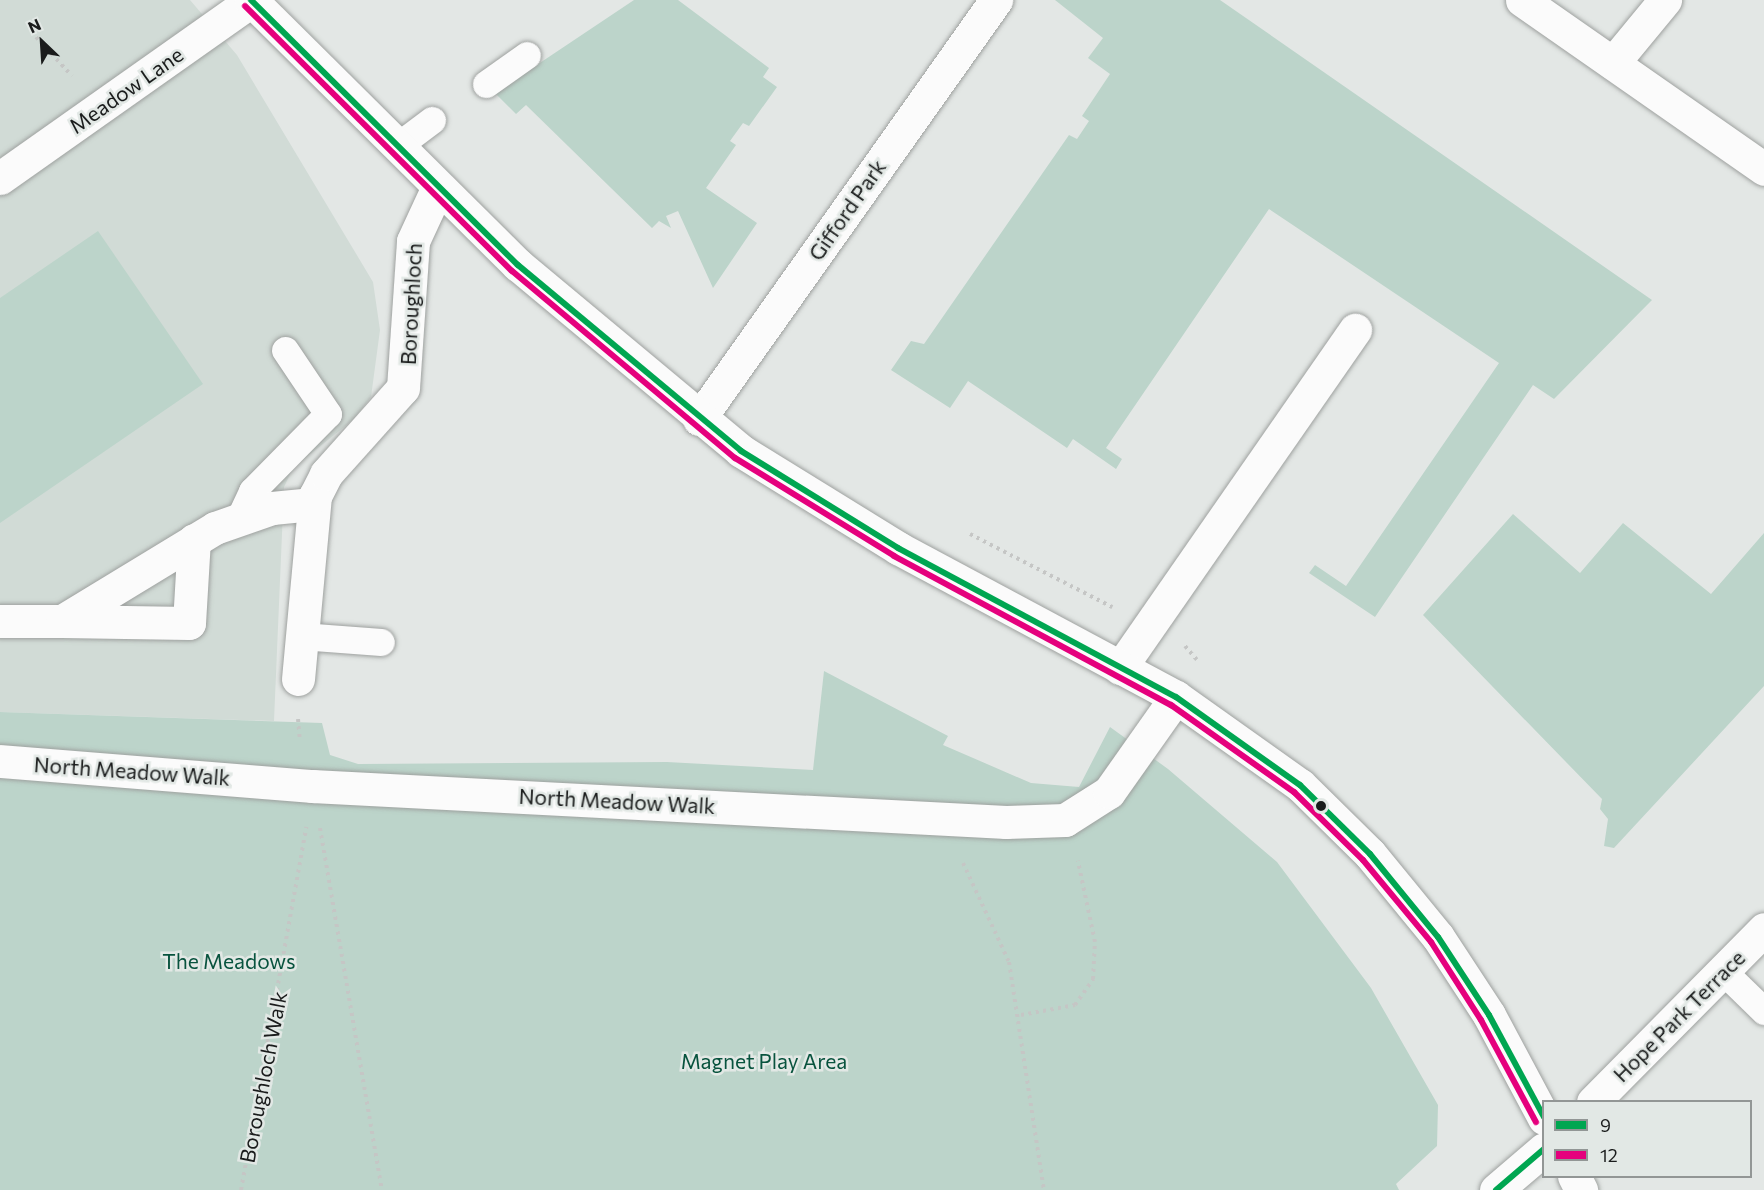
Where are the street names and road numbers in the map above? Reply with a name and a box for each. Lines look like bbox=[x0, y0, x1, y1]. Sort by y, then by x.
street label: Meadow Lane bbox=[64, 41, 188, 139]
street label: Gifford Park bbox=[803, 155, 891, 265]
street label: Boroughloch bbox=[395, 242, 427, 366]
street label: North Meadow Walk bbox=[33, 752, 231, 790]
street label: North Meadow Walk bbox=[518, 783, 716, 819]
street label: Hope Park Terrace bbox=[1608, 945, 1750, 1087]
street label: Boroughloch Walk bbox=[234, 989, 292, 1165]

